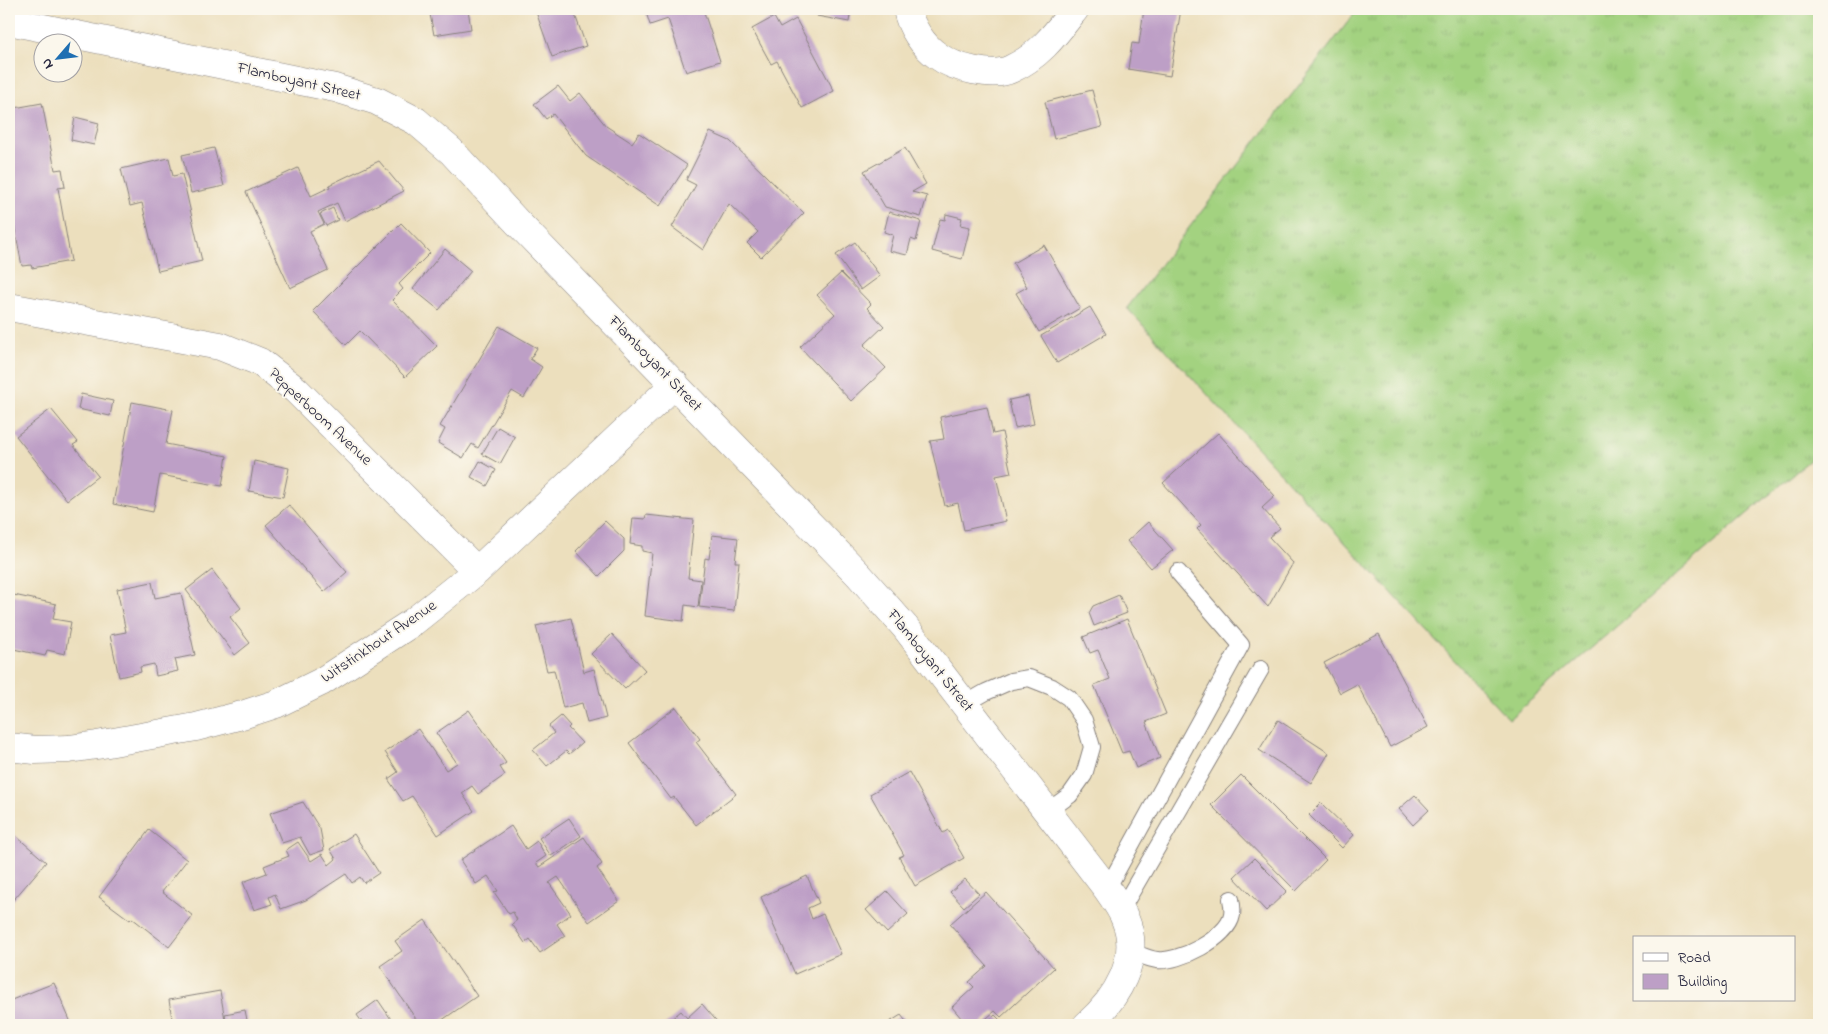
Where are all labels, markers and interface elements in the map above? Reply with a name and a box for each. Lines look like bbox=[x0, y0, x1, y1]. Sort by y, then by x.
north arrow bbox=[32, 32, 82, 82]
text: N bbox=[36, 54, 59, 73]
street label: Flamboyant Street bbox=[234, 56, 364, 108]
street label: Flamboyant Street bbox=[602, 310, 708, 418]
street label: Pepperboom Avenue bbox=[263, 362, 378, 472]
street label: Witstinkhout Avenue bbox=[316, 594, 442, 690]
street label: Flamboyant Street bbox=[880, 604, 979, 718]
legend bbox=[1633, 936, 1796, 1002]
text: Road bbox=[1678, 947, 1711, 969]
text: Building bbox=[1677, 971, 1727, 994]

